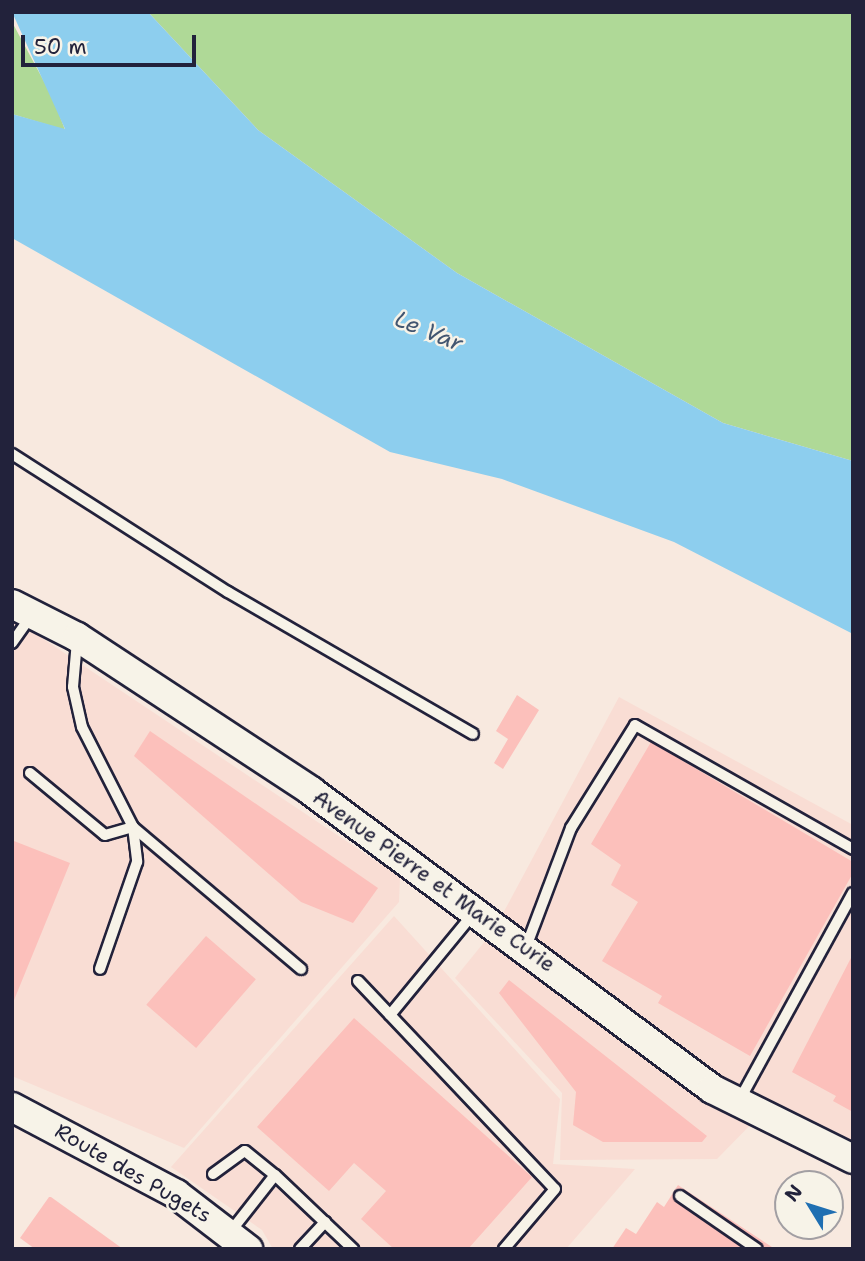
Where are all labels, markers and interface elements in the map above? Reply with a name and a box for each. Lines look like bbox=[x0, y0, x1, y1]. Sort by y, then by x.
scale bar bbox=[24, 21, 200, 65]
text: 50 m bbox=[34, 33, 87, 61]
water label: Le Var bbox=[391, 305, 467, 357]
street label: Avenue Pierre et Marie Curie bbox=[308, 785, 560, 977]
street label: Route des Pugets bbox=[50, 1118, 216, 1228]
north arrow bbox=[774, 1170, 844, 1240]
text: N bbox=[779, 1179, 808, 1207]

